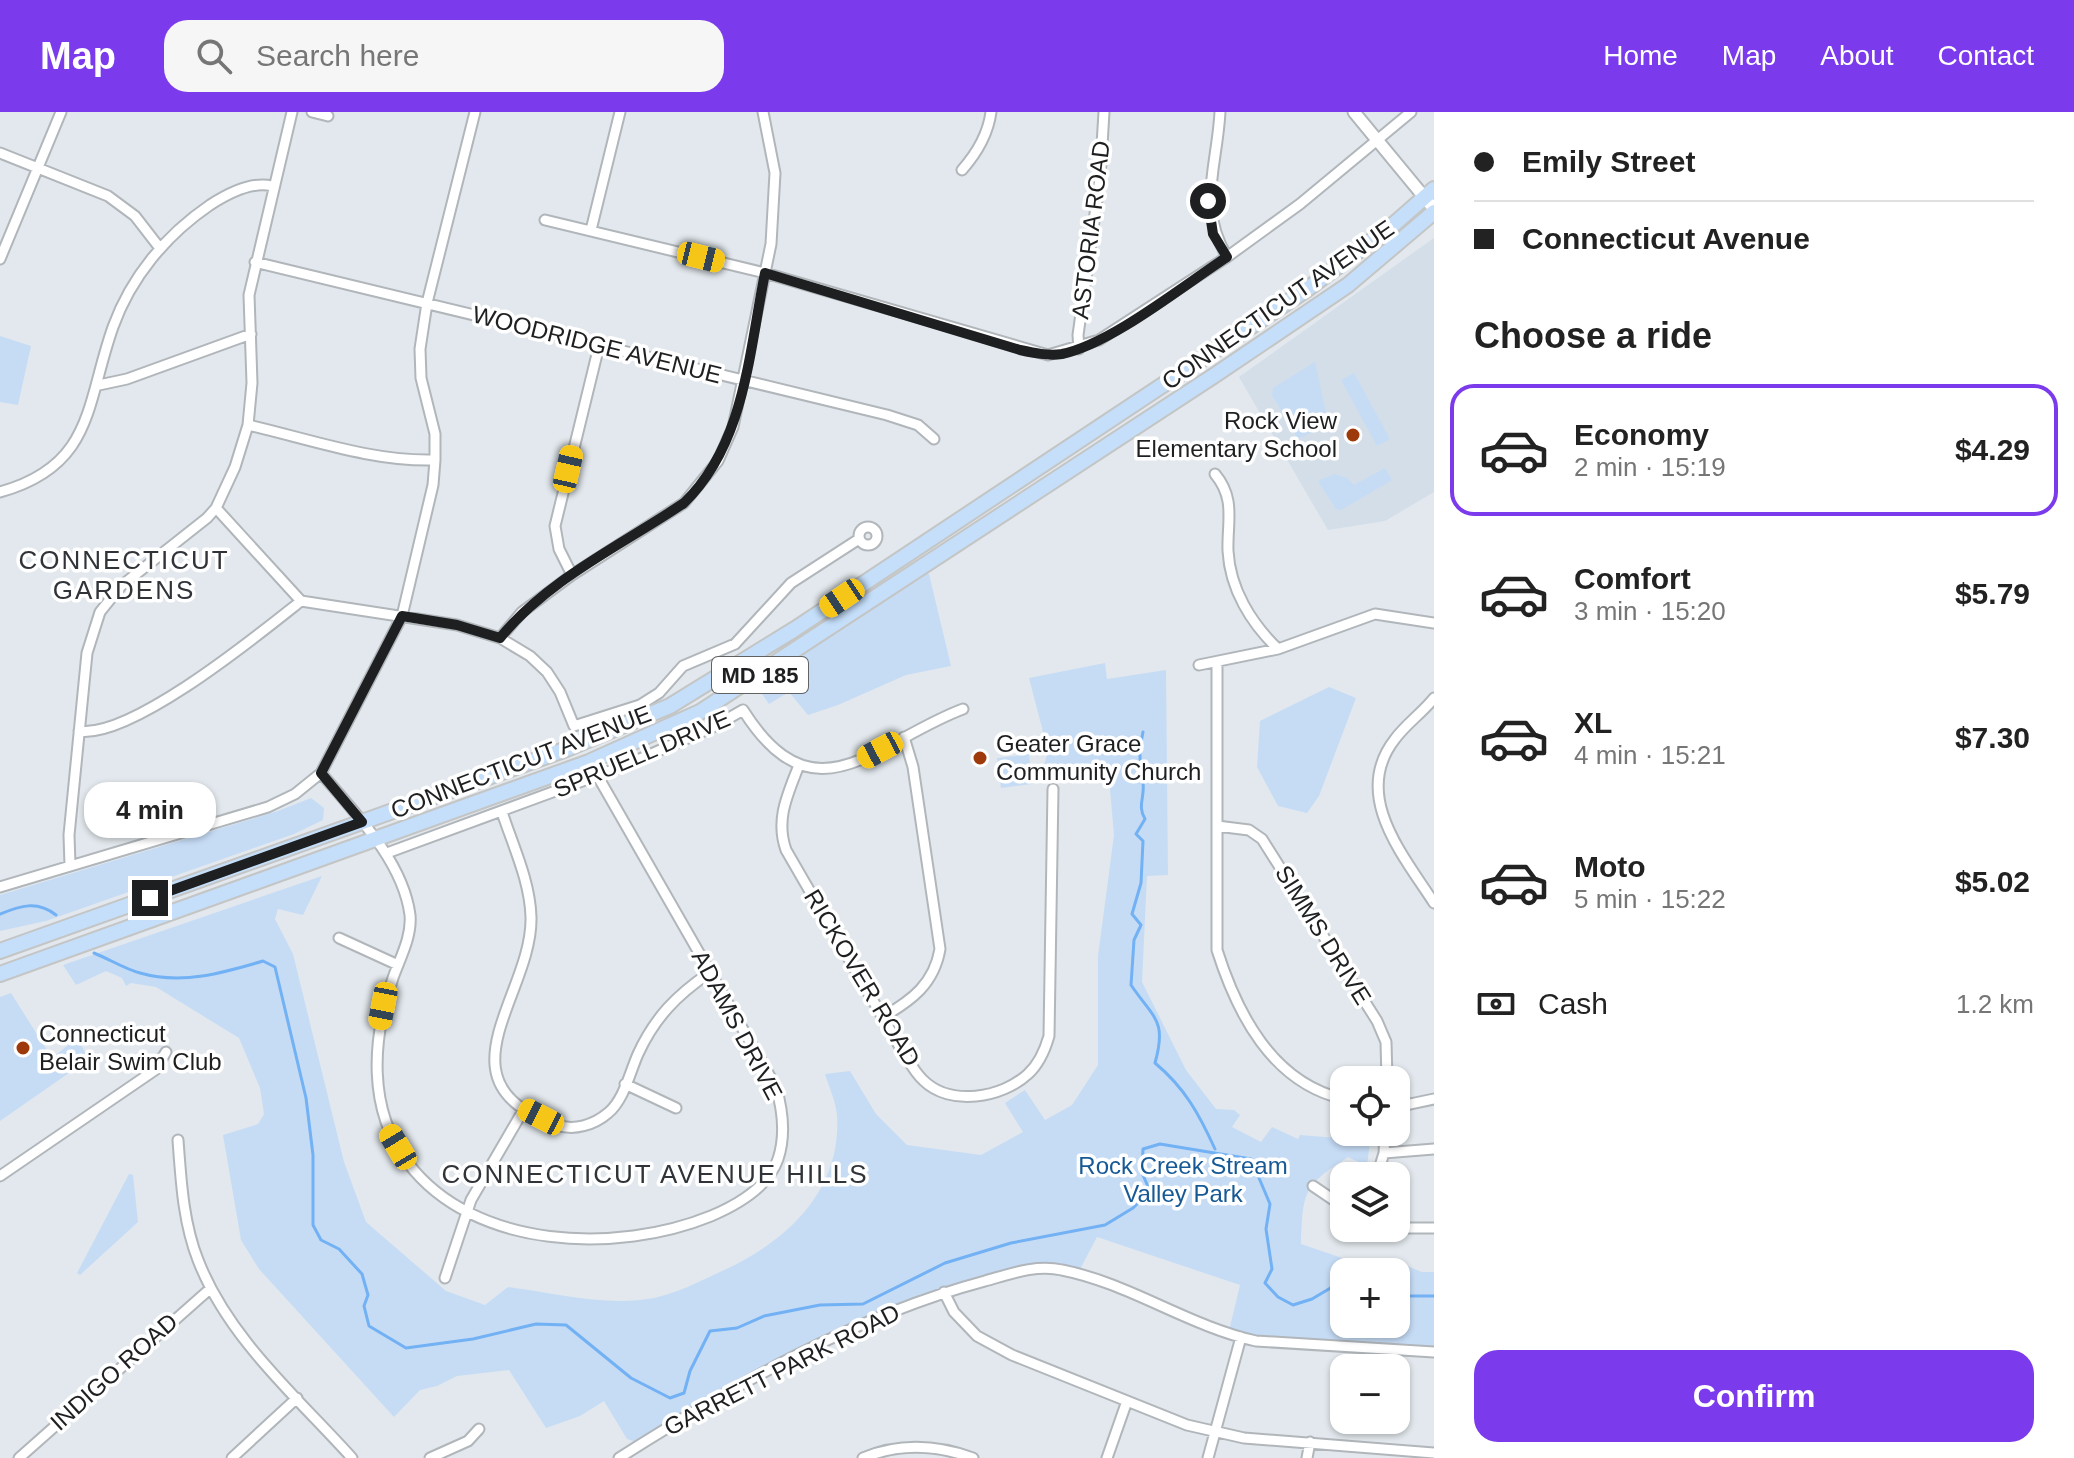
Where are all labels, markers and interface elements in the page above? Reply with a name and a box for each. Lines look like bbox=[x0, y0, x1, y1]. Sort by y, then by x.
search box bbox=[164, 20, 724, 92]
icon: search bbox=[192, 34, 236, 78]
text: Map bbox=[40, 35, 116, 77]
text: Search here bbox=[256, 39, 419, 72]
text: Home bbox=[1603, 40, 1678, 71]
text: Map bbox=[1722, 40, 1776, 71]
text: About bbox=[1820, 40, 1894, 71]
text: Contact bbox=[1938, 40, 2034, 71]
street label: ASTORIA ROAD bbox=[1066, 139, 1115, 321]
text: Emily Street bbox=[1522, 145, 1695, 178]
route start bbox=[1190, 183, 1226, 219]
street label: CONNECTICUT AVENUE bbox=[1157, 214, 1399, 395]
text: Connecticut Avenue bbox=[1522, 222, 1810, 255]
car bbox=[675, 240, 727, 274]
street label: WOODRIDGE AVENUE bbox=[470, 300, 724, 389]
text: Choose a ride bbox=[1474, 315, 1712, 356]
place label: Rock View Elementary School bbox=[1136, 407, 1338, 462]
icon: car bbox=[1478, 414, 1550, 486]
text: Economy bbox=[1574, 418, 1709, 451]
marker: Rock View Elementary School bbox=[1344, 426, 1362, 444]
text: $4.29 bbox=[1955, 433, 2030, 466]
car bbox=[551, 443, 585, 495]
text: 2 min · 15:19 bbox=[1574, 452, 1726, 482]
district label: CONNECTICUT GARDENS bbox=[18, 545, 230, 605]
icon: car bbox=[1478, 558, 1550, 630]
text: Comfort bbox=[1574, 562, 1691, 595]
car bbox=[815, 575, 869, 621]
text: $5.79 bbox=[1955, 577, 2030, 610]
text: 3 min · 15:20 bbox=[1574, 596, 1726, 626]
road number: MD 185 bbox=[712, 657, 808, 693]
street label: CONNECTICUT AVENUE bbox=[387, 699, 655, 824]
icon: car bbox=[1478, 702, 1550, 774]
street label: SPRUELL DRIVE bbox=[550, 704, 734, 803]
text: XL bbox=[1574, 706, 1612, 739]
text: $7.30 bbox=[1955, 721, 2030, 754]
car bbox=[853, 728, 907, 772]
place label: Geater Grace Community Church bbox=[996, 730, 1201, 785]
text: 4 min · 15:21 bbox=[1574, 740, 1726, 770]
marker: Geater Grace Community Church bbox=[971, 749, 989, 767]
callout: 4 min bbox=[84, 782, 216, 838]
text: 4 min bbox=[116, 795, 184, 825]
icon: car bbox=[1478, 846, 1550, 918]
text: Moto bbox=[1574, 850, 1646, 883]
street label: SIMMS DRIVE bbox=[1270, 860, 1377, 1009]
text: $5.02 bbox=[1955, 865, 2030, 898]
route end bbox=[132, 880, 168, 916]
street label: RICKOVER ROAD bbox=[799, 884, 926, 1071]
text: 5 min · 15:22 bbox=[1574, 884, 1726, 914]
street label: ADAMS DRIVE bbox=[687, 945, 788, 1104]
car bbox=[367, 980, 399, 1032]
icon: cash bbox=[1474, 982, 1518, 1026]
text: Cash bbox=[1538, 987, 1608, 1020]
text: 1.2 km bbox=[1956, 989, 2034, 1019]
place label: Connecticut Belair Swim Club bbox=[39, 1020, 222, 1075]
marker: Connecticut Belair Swim Club bbox=[14, 1039, 32, 1057]
map controls bbox=[1330, 1066, 1410, 1434]
button: locate bbox=[1330, 1066, 1410, 1146]
car bbox=[514, 1095, 568, 1139]
car bbox=[375, 1120, 421, 1174]
park label: Rock Creek Stream Valley Park bbox=[1078, 1152, 1288, 1207]
district label: CONNECTICUT AVENUE HILLS bbox=[441, 1159, 869, 1189]
button: layers bbox=[1330, 1162, 1410, 1242]
button: + bbox=[1330, 1258, 1410, 1338]
street label: GARRETT PARK ROAD bbox=[660, 1298, 904, 1441]
street label: INDIGO ROAD bbox=[45, 1308, 183, 1436]
button: Confirm bbox=[1474, 1350, 2034, 1442]
button: − bbox=[1330, 1354, 1410, 1434]

